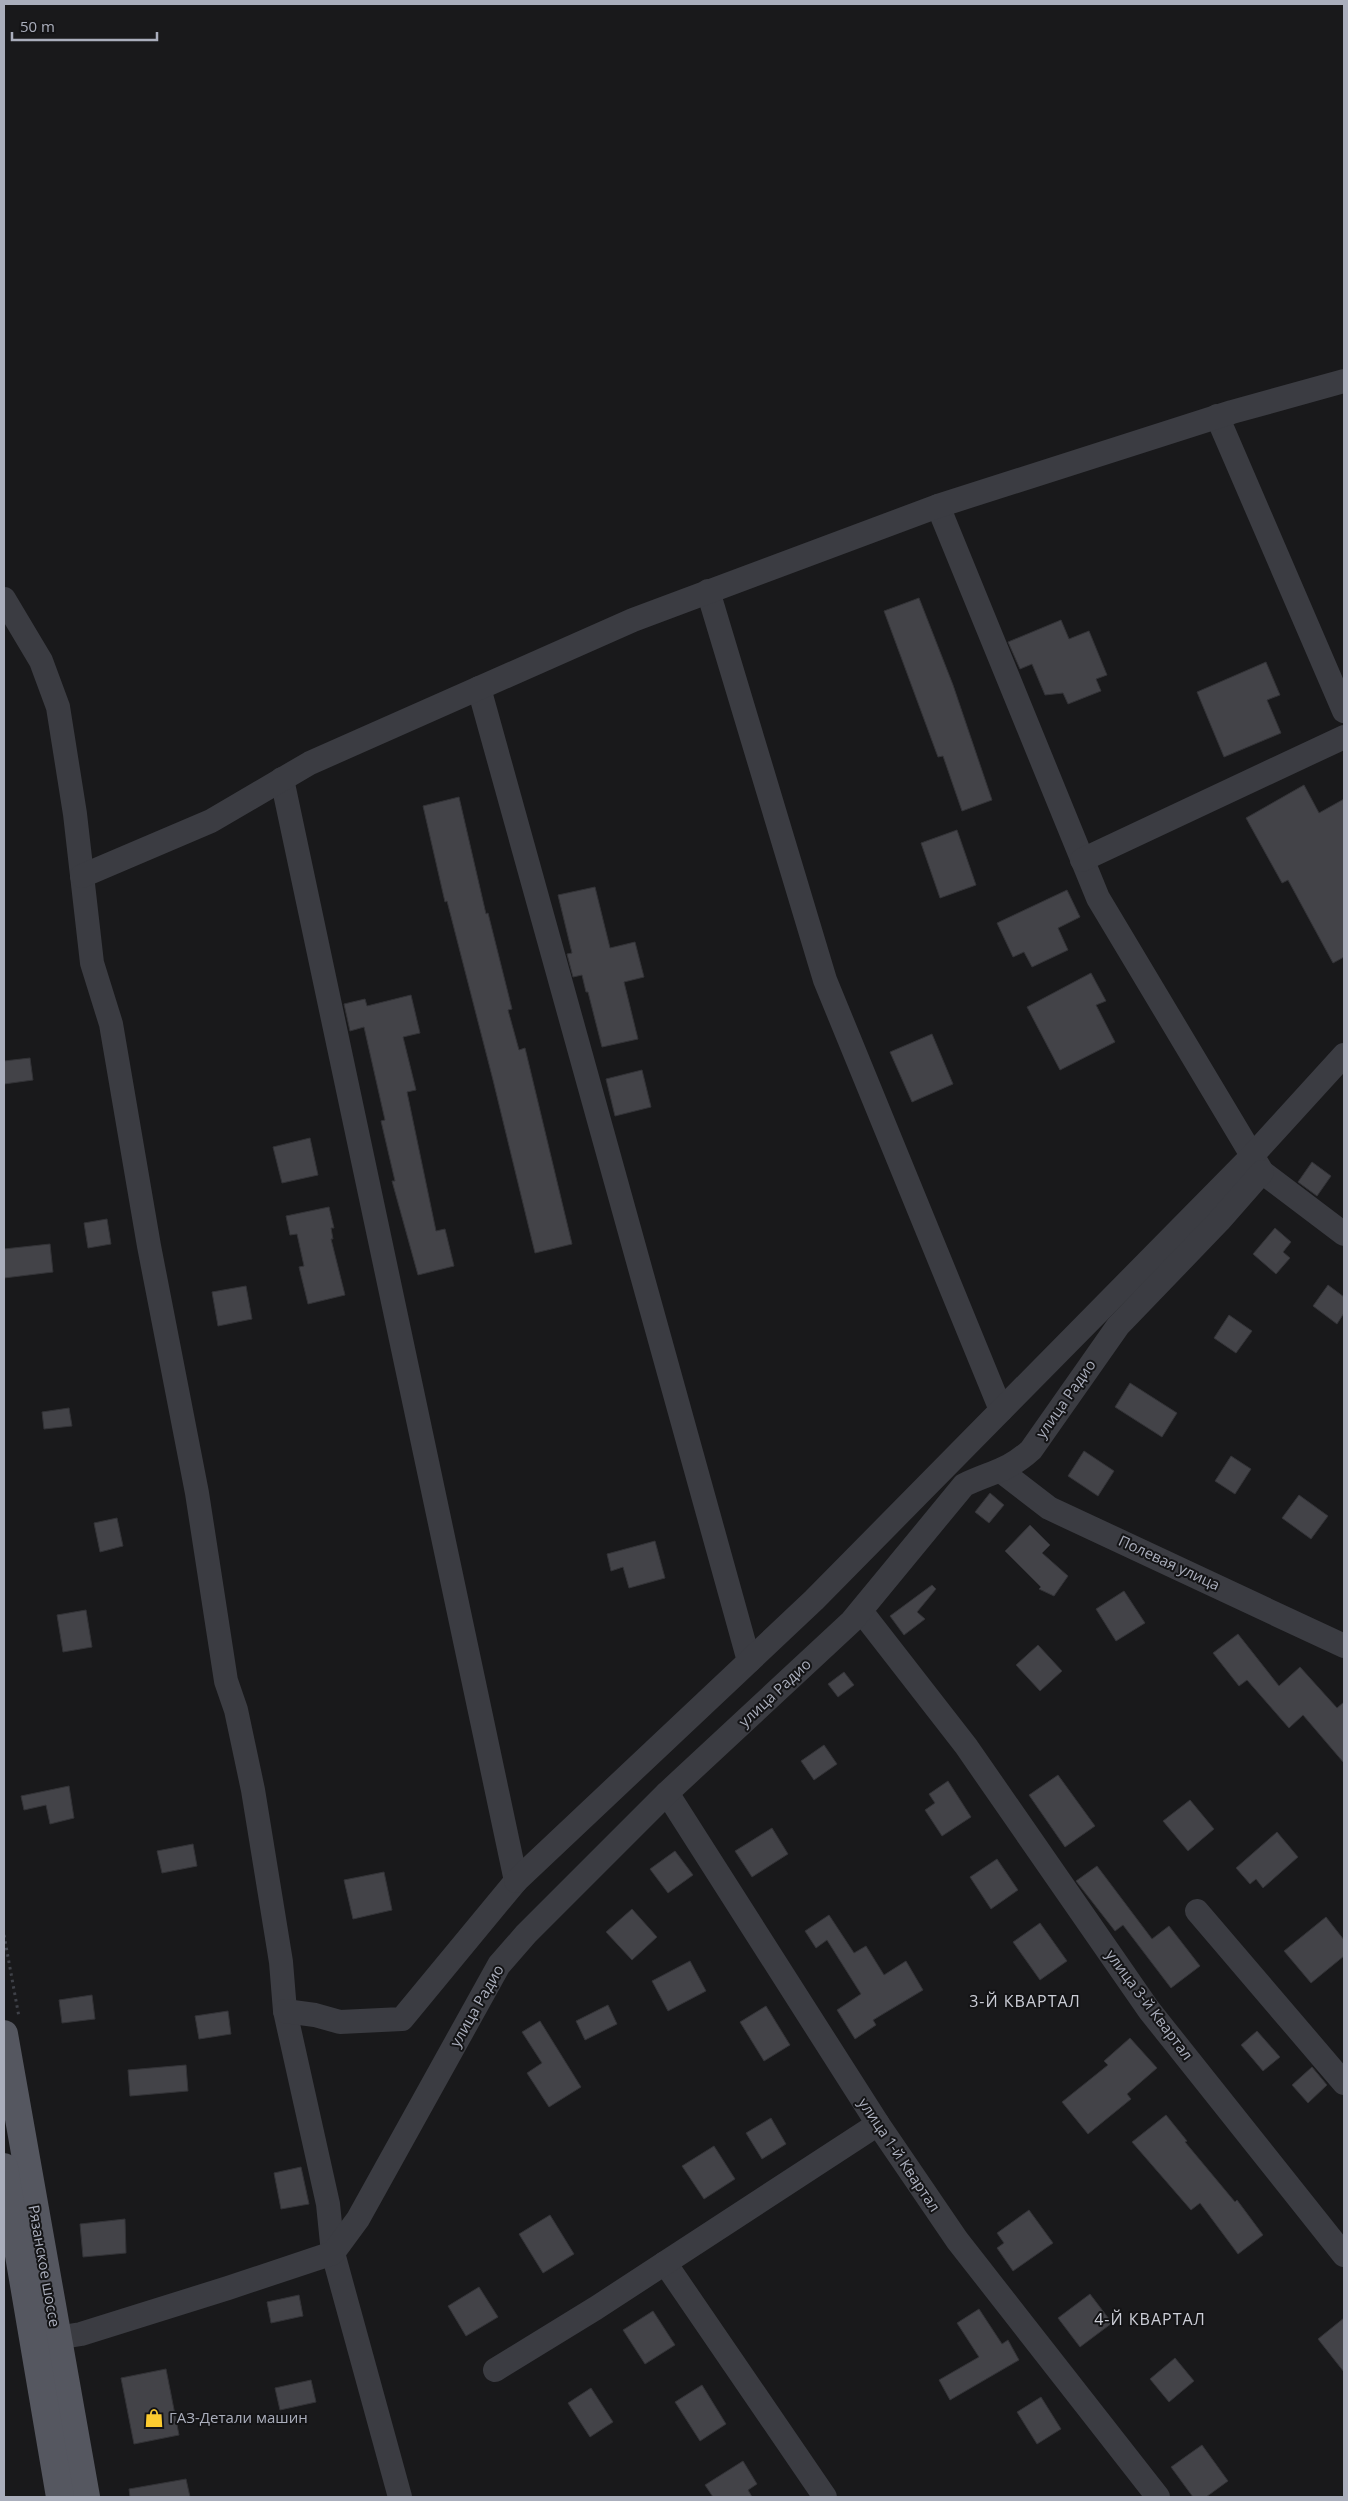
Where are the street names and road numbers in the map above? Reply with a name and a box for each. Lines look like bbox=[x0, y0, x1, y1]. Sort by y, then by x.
street label: улица Радио bbox=[1031, 1355, 1100, 1442]
street label: Полевая улица bbox=[1116, 1530, 1223, 1594]
street label: улица Радио bbox=[734, 1654, 815, 1731]
street label: улица 3-й Квартал bbox=[1102, 1945, 1198, 2064]
street label: улица Радио bbox=[445, 1961, 508, 2050]
street label: улица 1-й Квартал bbox=[854, 2094, 945, 2215]
street label: Рязанское шоссе bbox=[24, 2203, 66, 2329]

